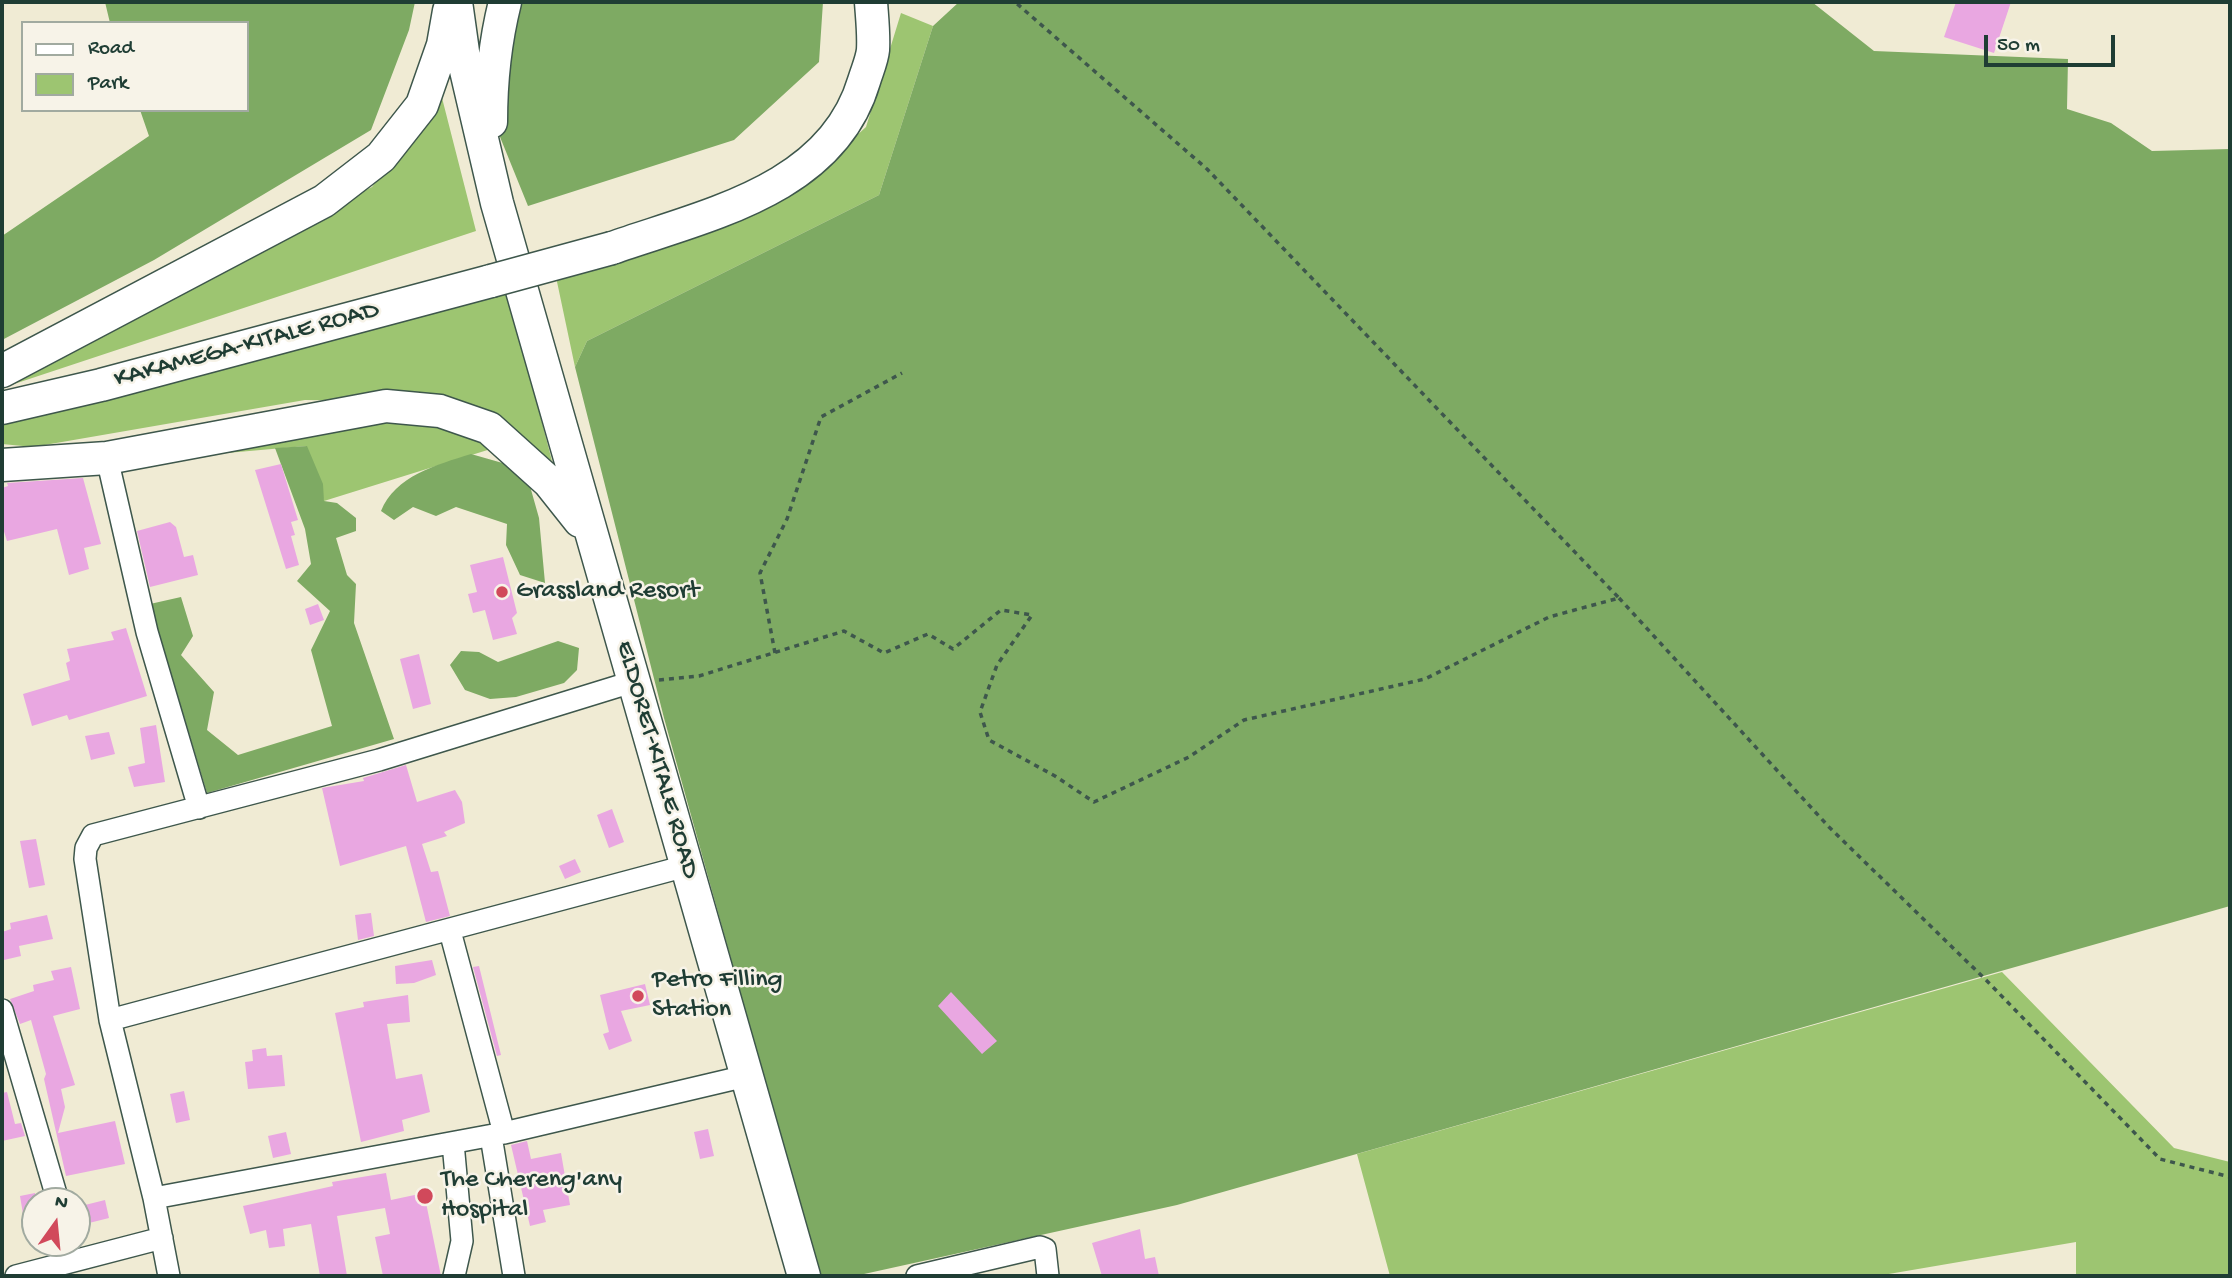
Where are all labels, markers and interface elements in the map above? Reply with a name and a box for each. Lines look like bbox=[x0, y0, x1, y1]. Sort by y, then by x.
legend bbox=[21, 21, 248, 112]
scale bar bbox=[1987, 21, 2118, 65]
text: 50 m bbox=[1997, 34, 2040, 59]
text: Road bbox=[88, 37, 134, 62]
text: Park bbox=[88, 72, 128, 97]
street label: KAKAMEGA-KITALE ROAD bbox=[111, 296, 383, 396]
place label: Grassland Resort bbox=[516, 576, 699, 608]
marker: Grassland Resort bbox=[494, 584, 510, 600]
street label: ELDORET-KITALE ROAD bbox=[607, 638, 705, 882]
place label: Petro Filling Station bbox=[652, 965, 782, 1026]
marker: Petro Filling Station bbox=[630, 988, 646, 1004]
place label: The Chereng'any Hospital bbox=[441, 1165, 622, 1226]
marker: The Chereng'any Hospital bbox=[415, 1186, 435, 1206]
north arrow bbox=[21, 1187, 91, 1257]
text: N bbox=[52, 1190, 70, 1216]

